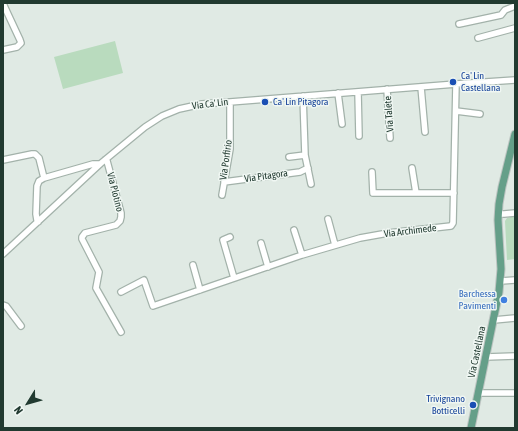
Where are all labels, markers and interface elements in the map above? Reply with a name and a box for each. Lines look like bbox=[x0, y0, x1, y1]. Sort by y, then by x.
place label: Ca' Lin Castellana bbox=[461, 70, 500, 94]
marker: Ca' Lin Castellana bbox=[448, 77, 458, 87]
street label: Via Ca' Lin bbox=[191, 96, 229, 112]
place label: Ca' Lin Pitagora bbox=[273, 96, 328, 108]
street label: Via Talete bbox=[382, 96, 396, 132]
marker: Ca' Lin Pitagora bbox=[260, 97, 270, 107]
street label: Via Porfirio bbox=[217, 139, 235, 181]
street label: Via Pitagora bbox=[243, 167, 289, 185]
street label: Via Plotino bbox=[104, 171, 126, 213]
street label: Via Archimede bbox=[383, 222, 437, 240]
place label: Barchessa Pavimenti bbox=[458, 288, 496, 312]
marker: Barchessa Pavimenti bbox=[499, 295, 509, 305]
street label: Via Castellana bbox=[466, 325, 488, 379]
north arrow bbox=[8, 383, 48, 423]
place label: Trivignano Botticelli bbox=[426, 393, 465, 416]
marker: Trivignano Botticelli bbox=[468, 400, 478, 410]
text: N bbox=[12, 404, 25, 416]

